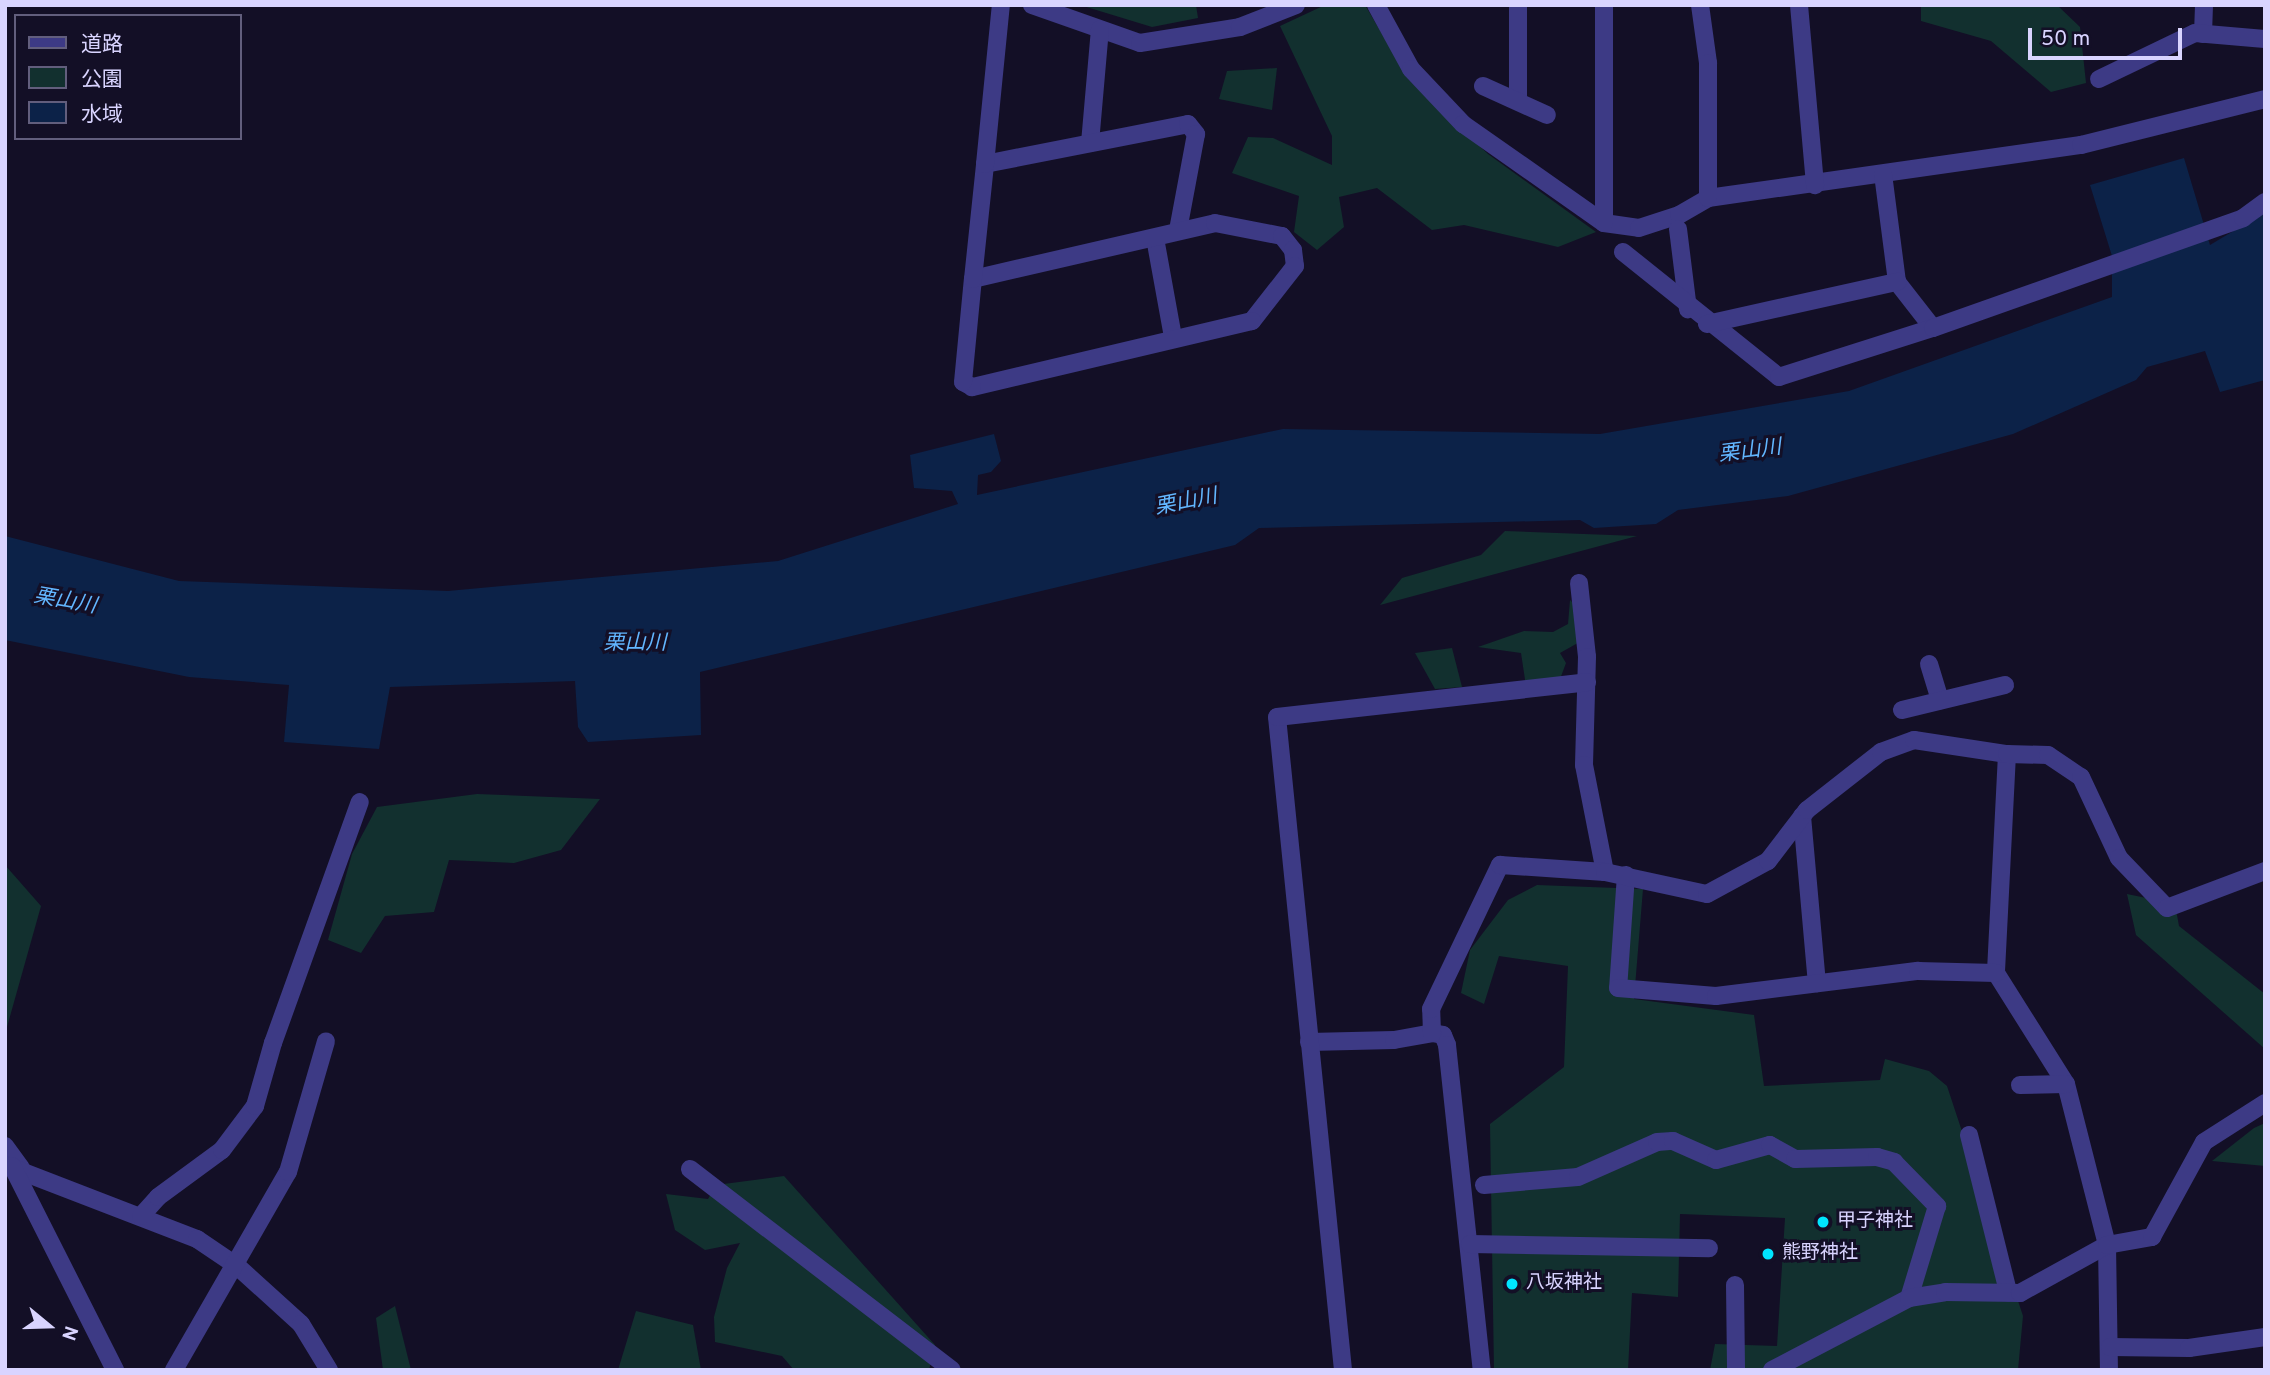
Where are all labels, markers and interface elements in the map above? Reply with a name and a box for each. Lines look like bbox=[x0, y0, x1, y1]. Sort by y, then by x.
legend bbox=[14, 14, 242, 140]
scale bar bbox=[2032, 14, 2186, 58]
text: 50 m bbox=[2041, 26, 2090, 53]
text: 道路 bbox=[81, 32, 123, 59]
text: 公園 bbox=[81, 67, 123, 94]
text: 水域 bbox=[81, 102, 123, 129]
water label: 栗山川 bbox=[1717, 436, 1783, 468]
water label: 栗山川 bbox=[1153, 485, 1219, 521]
water label: 栗山川 bbox=[32, 584, 98, 620]
water label: 栗山川 bbox=[604, 631, 666, 657]
place label: 甲子神社 bbox=[1837, 1211, 1913, 1233]
marker: 甲子神社 bbox=[1815, 1214, 1831, 1230]
place label: 熊野神社 bbox=[1782, 1243, 1858, 1265]
marker: 熊野神社 bbox=[1760, 1246, 1776, 1262]
place label: 八坂神社 bbox=[1526, 1273, 1602, 1295]
marker: 八坂神社 bbox=[1504, 1276, 1520, 1292]
north arrow bbox=[14, 1291, 84, 1361]
text: N bbox=[55, 1322, 82, 1343]

